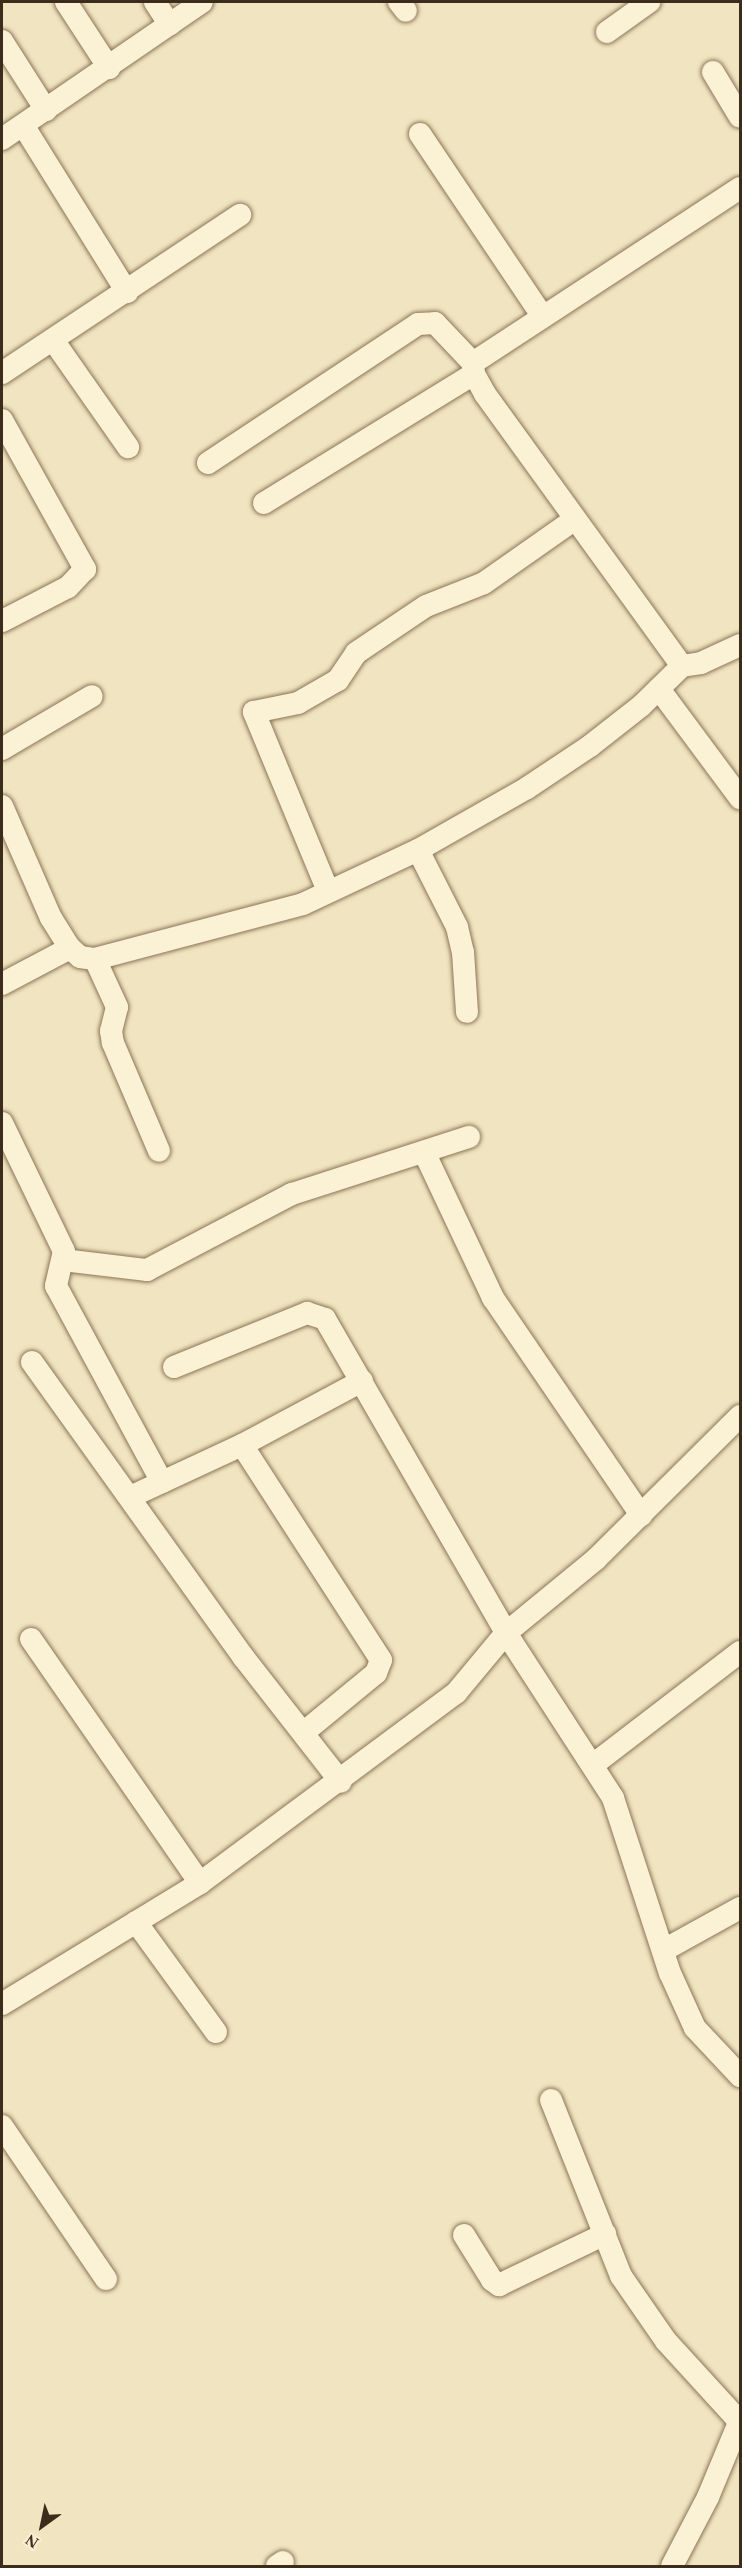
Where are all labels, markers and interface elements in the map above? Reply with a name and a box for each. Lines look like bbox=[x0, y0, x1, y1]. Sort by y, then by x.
north arrow bbox=[12, 2496, 72, 2556]
text: N bbox=[22, 2531, 41, 2552]

